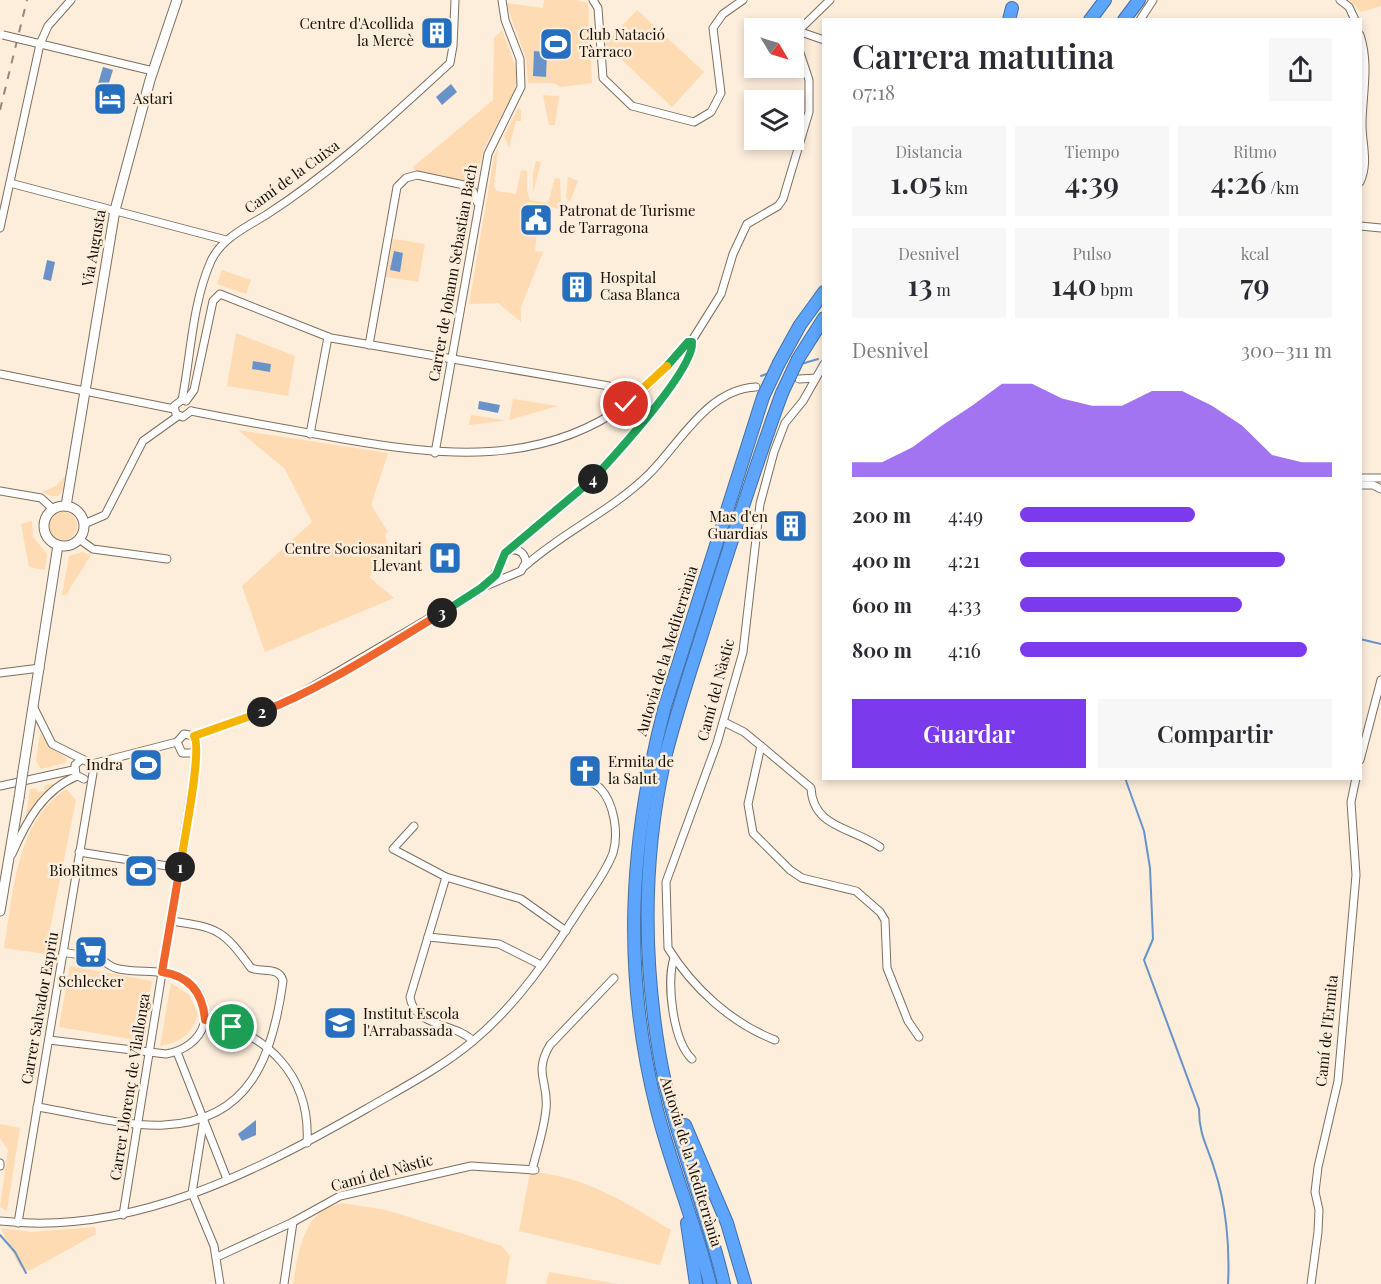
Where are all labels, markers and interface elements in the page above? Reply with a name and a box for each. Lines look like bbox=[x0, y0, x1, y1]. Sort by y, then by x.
place label: Centre d'Acollida la Mercè bbox=[299, 13, 415, 50]
building icon: Centre d'Acollida la Mercè bbox=[419, 15, 455, 51]
north arrow bbox=[744, 18, 804, 78]
map controls bbox=[744, 18, 804, 150]
place label: Club Natació Tàrraco bbox=[579, 24, 665, 61]
sports icon: Club Natació Tàrraco bbox=[538, 26, 574, 62]
text: Carrera matutina bbox=[852, 33, 1114, 77]
button: share bbox=[1269, 38, 1332, 101]
text: 07:18 bbox=[852, 78, 895, 105]
hotel icon: Astari bbox=[92, 81, 128, 117]
place label: Astari bbox=[132, 88, 174, 108]
button: layers bbox=[744, 90, 804, 150]
street label: Camí de la Cuixa bbox=[240, 135, 343, 217]
text: Distancia bbox=[895, 141, 963, 162]
text: Tiempo bbox=[1065, 141, 1120, 162]
text: Ritmo bbox=[1233, 141, 1277, 162]
street label: Carrer de Johann Sebastian Bach bbox=[423, 162, 481, 383]
text: 1.05 bbox=[890, 162, 942, 202]
text: 4:39 bbox=[1065, 162, 1119, 202]
text: 4:26 bbox=[1211, 162, 1266, 202]
text: km bbox=[942, 177, 968, 198]
text: /km bbox=[1266, 177, 1299, 198]
place label: Patronat de Turisme de Tarragona bbox=[559, 200, 696, 237]
public building icon: Patronat de Turisme de Tarragona bbox=[518, 202, 554, 238]
street label: Via Augusta bbox=[76, 207, 110, 289]
text: Desnivel bbox=[898, 243, 960, 264]
text: Pulso bbox=[1072, 243, 1112, 264]
text: kcal bbox=[1241, 243, 1269, 264]
text: 13 bbox=[907, 264, 933, 304]
text: 140 bbox=[1051, 264, 1097, 304]
text: 79 bbox=[1240, 264, 1270, 304]
place label: Hospital Casa Blanca bbox=[600, 267, 681, 304]
building icon: Hospital Casa Blanca bbox=[559, 269, 595, 305]
text: m bbox=[933, 279, 951, 300]
text: bpm bbox=[1097, 279, 1133, 300]
text: Desnivel bbox=[852, 336, 929, 363]
text: 300–311 m bbox=[1241, 336, 1332, 363]
pin bbox=[600, 378, 651, 429]
icon: check bbox=[609, 387, 642, 420]
pin: 4 bbox=[578, 464, 608, 494]
text: 4 bbox=[589, 468, 597, 489]
text: 200 m bbox=[852, 501, 911, 528]
text: 4:49 bbox=[948, 501, 983, 528]
place label: Mas d'en Guardias bbox=[708, 506, 768, 543]
building icon: Mas d'en Guardias bbox=[773, 508, 809, 544]
place label: Centre Sociosanitari Llevant bbox=[285, 538, 423, 575]
hospital icon: Centre Sociosanitari Llevant bbox=[427, 540, 463, 576]
text: 400 m bbox=[852, 546, 911, 573]
text: 4:21 bbox=[948, 546, 980, 573]
street label: Autovia de la Mediterrània bbox=[630, 563, 702, 739]
text: 600 m bbox=[852, 591, 912, 618]
text: 4:33 bbox=[948, 591, 981, 618]
pin: 3 bbox=[427, 598, 457, 628]
text: 3 bbox=[438, 602, 446, 623]
street label: Camí del Nàstic bbox=[692, 636, 738, 743]
text: 800 m bbox=[852, 636, 912, 663]
text: 4:16 bbox=[948, 636, 981, 663]
pin: 2 bbox=[247, 697, 277, 727]
button: Guardar bbox=[852, 699, 1086, 768]
button: Compartir bbox=[1098, 699, 1332, 768]
text: 2 bbox=[258, 701, 266, 722]
sports icon: Indra bbox=[128, 747, 164, 783]
place label: Ermita de la Salut bbox=[608, 751, 674, 788]
church icon: Ermita de la Salut bbox=[567, 753, 603, 789]
place label: Indra bbox=[86, 754, 124, 774]
pin: 1 bbox=[165, 852, 195, 882]
sports icon: BioRitmes bbox=[123, 853, 159, 889]
text: 1 bbox=[177, 856, 183, 877]
place label: BioRitmes bbox=[49, 860, 118, 880]
street label: Carrer Salvador Espriu bbox=[16, 930, 62, 1086]
supermarket icon: Schlecker bbox=[73, 934, 109, 970]
place label: Schlecker bbox=[58, 971, 124, 991]
street label: Camí de l'Ermita bbox=[1310, 974, 1342, 1088]
street label: Carrer Llorenç de Vilallonga bbox=[104, 991, 154, 1182]
pin bbox=[206, 1001, 257, 1052]
place label: Institut Escola l'Arrabassada bbox=[363, 1003, 460, 1040]
school or university icon: Institut Escola l'Arrabassada bbox=[322, 1005, 358, 1041]
icon: arrive bbox=[215, 1010, 248, 1043]
street label: Autovia de la Mediterrània bbox=[656, 1073, 728, 1250]
street label: Camí del Nàstic bbox=[328, 1149, 435, 1195]

